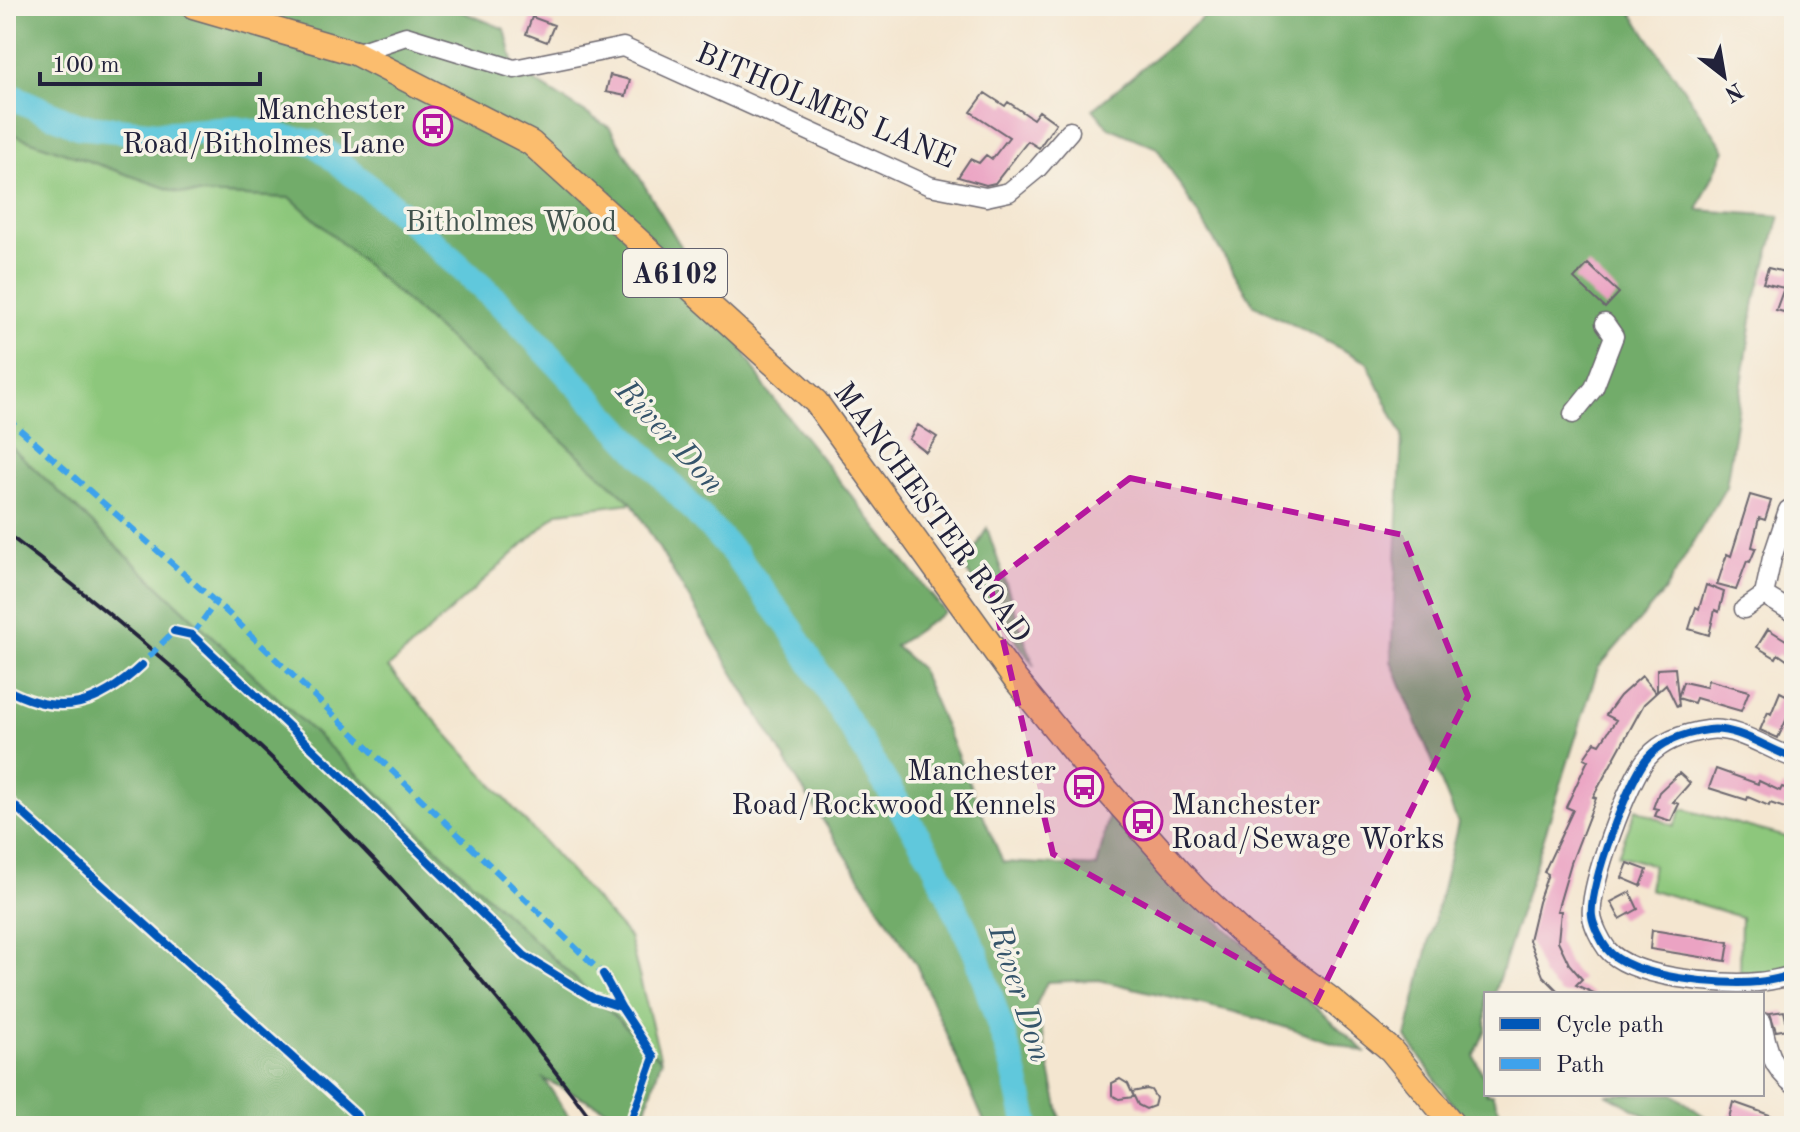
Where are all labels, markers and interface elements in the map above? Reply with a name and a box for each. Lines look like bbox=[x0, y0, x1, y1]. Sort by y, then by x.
scale bar bbox=[40, 36, 260, 86]
north arrow bbox=[1684, 36, 1764, 116]
street label: BITHOLMES LANE bbox=[691, 39, 959, 175]
text: 100 m bbox=[52, 54, 120, 78]
text: N bbox=[1720, 78, 1746, 105]
place label: Manchester Road/Bitholmes Lane bbox=[122, 96, 405, 160]
bus stop icon: Manchester Road/Bitholmes Lane bbox=[412, 105, 454, 147]
park label: Bitholmes Wood bbox=[405, 208, 617, 238]
road number: A6102 bbox=[623, 249, 727, 297]
water label: River Don bbox=[608, 375, 729, 501]
street label: MANCHESTER ROAD bbox=[827, 378, 1036, 649]
place label: Manchester Road/Rockwood Kennels bbox=[731, 757, 1056, 821]
bus stop icon: Manchester Road/Rockwood Kennels bbox=[1063, 766, 1105, 808]
place label: Manchester Road/Sewage Works bbox=[1171, 791, 1444, 855]
bus stop icon: Manchester Road/Sewage Works bbox=[1122, 800, 1164, 842]
water label: River Don bbox=[981, 921, 1055, 1066]
legend bbox=[1484, 992, 1764, 1096]
text: Cycle path bbox=[1556, 1014, 1664, 1038]
text: Path bbox=[1556, 1054, 1605, 1078]

